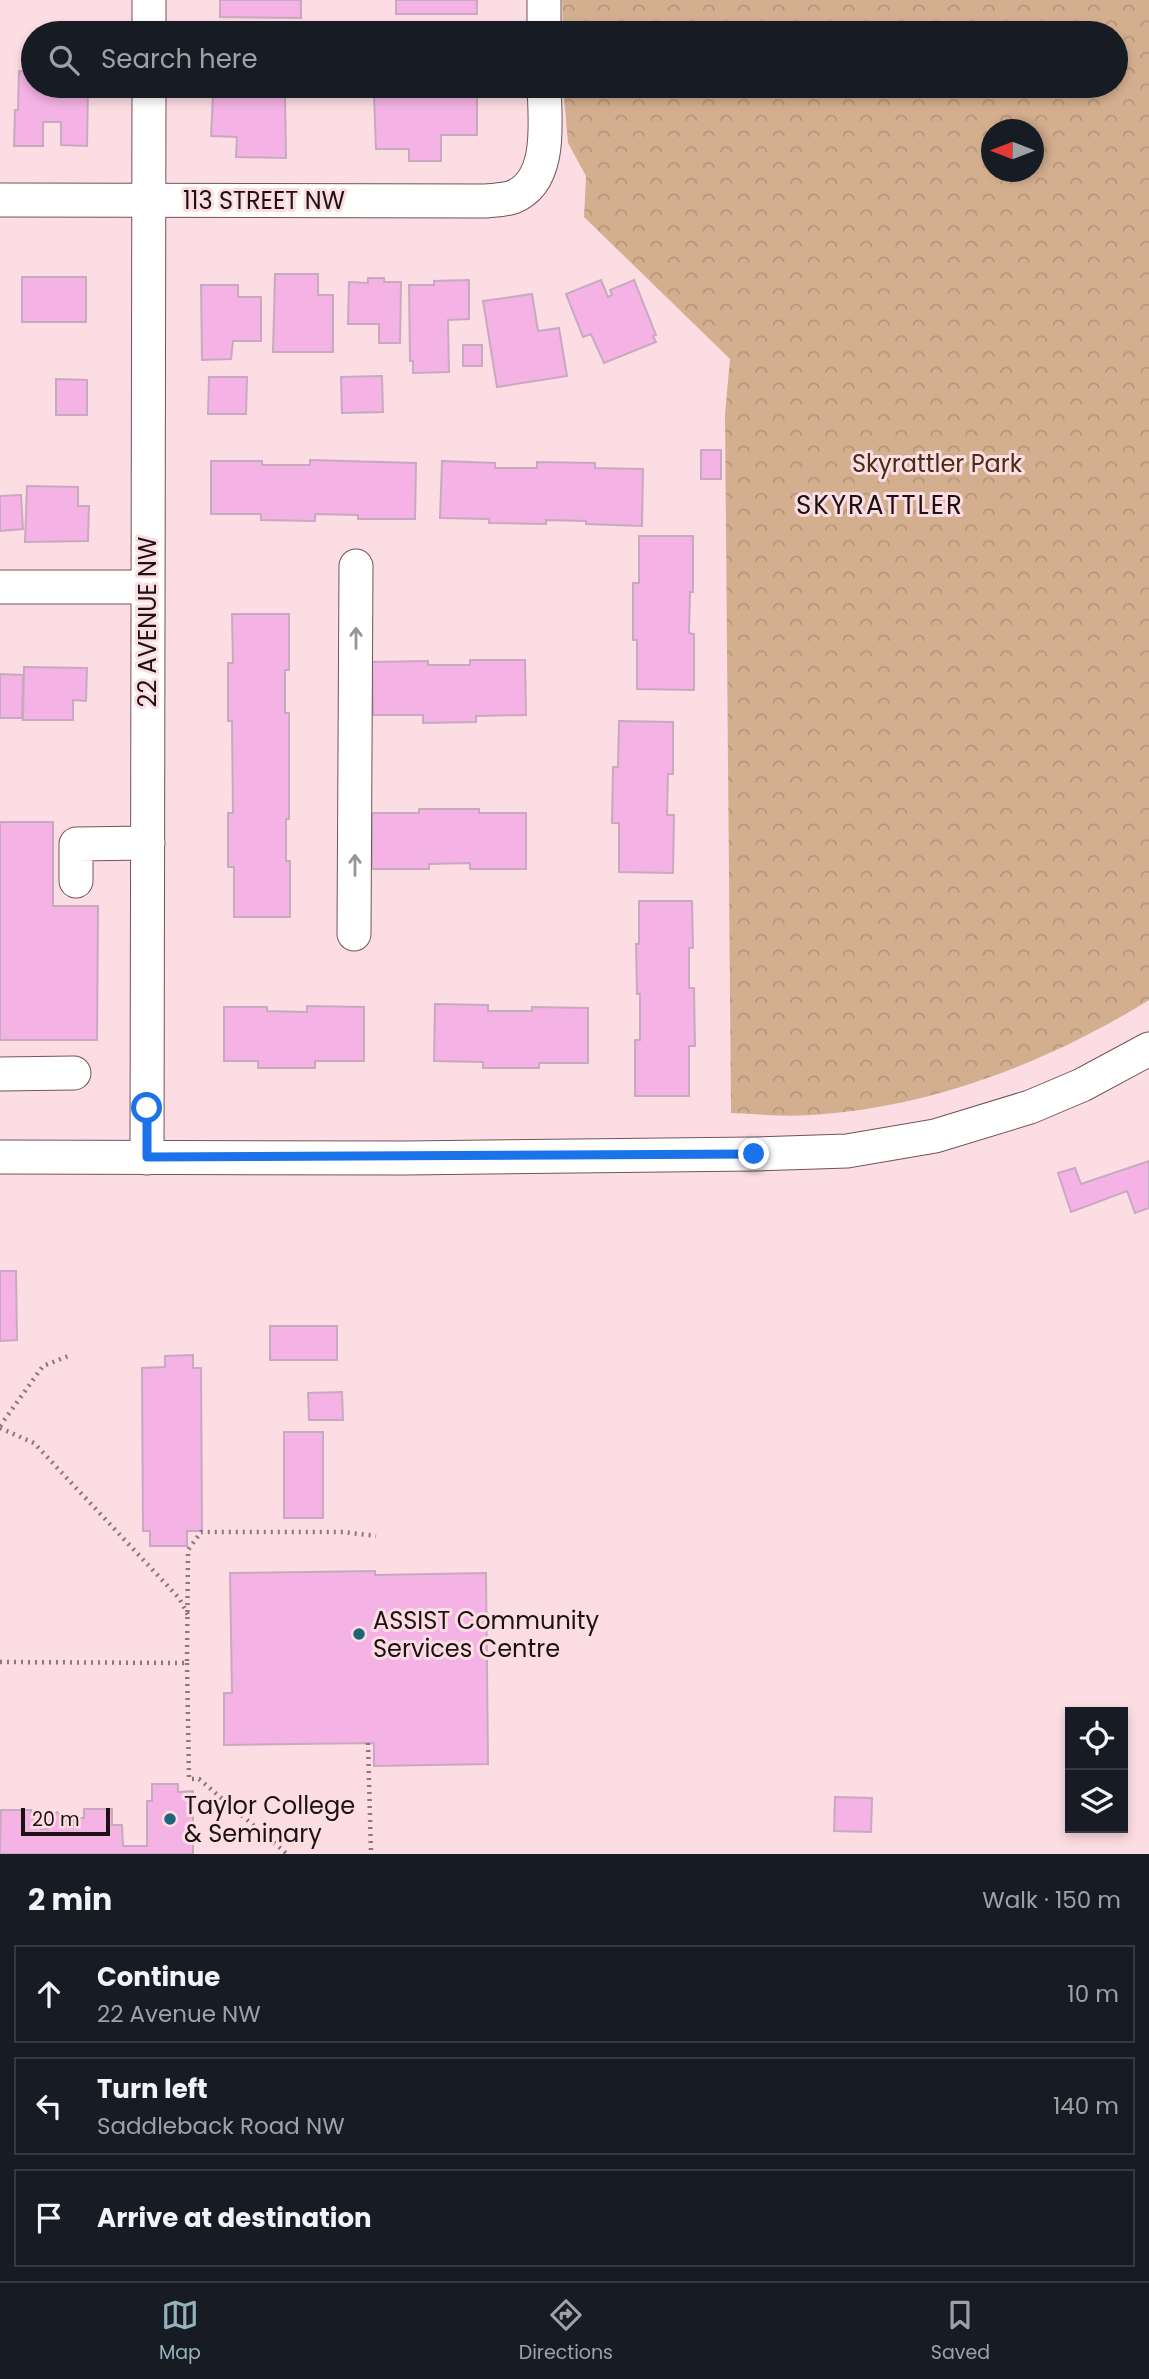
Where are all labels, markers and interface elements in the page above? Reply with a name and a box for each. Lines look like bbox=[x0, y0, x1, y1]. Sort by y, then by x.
search box bbox=[21, 21, 1128, 98]
icon: search bbox=[45, 41, 83, 79]
text: Search here bbox=[101, 41, 258, 77]
north arrow bbox=[981, 119, 1044, 182]
street label: 113 STREET NW bbox=[183, 184, 345, 217]
park label: Skyrattler Park bbox=[852, 447, 1023, 480]
district label: SKYRATTLER bbox=[796, 487, 964, 523]
street label: 22 AVENUE NW bbox=[131, 537, 164, 707]
one-way arrow bbox=[349, 627, 363, 650]
one-way arrow bbox=[348, 854, 362, 877]
route start bbox=[131, 1092, 162, 1123]
route end bbox=[738, 1138, 769, 1169]
place label: ASSIST Community Services Centre bbox=[373, 1604, 599, 1665]
marker: ASSIST Community Services Centre bbox=[351, 1626, 367, 1642]
map controls bbox=[1065, 1707, 1128, 1833]
button: locate bbox=[1065, 1707, 1128, 1770]
button: layers bbox=[1065, 1770, 1128, 1833]
place label: Taylor College & Seminary bbox=[184, 1789, 355, 1850]
scale bar bbox=[21, 1805, 110, 1837]
text: 20 m bbox=[32, 1806, 80, 1833]
marker: Taylor College & Seminary bbox=[162, 1811, 178, 1827]
text: 2 min bbox=[28, 1878, 112, 1921]
text: Walk · 150 m bbox=[982, 1884, 1121, 1916]
text: Continue bbox=[97, 1959, 220, 1995]
icon: ahead bbox=[30, 1975, 68, 2013]
text: 10 m bbox=[1067, 1978, 1119, 2010]
text: 22 Avenue NW bbox=[97, 1998, 261, 2030]
text: Turn left bbox=[97, 2071, 208, 2107]
icon: left bbox=[30, 2087, 68, 2125]
text: 140 m bbox=[1053, 2090, 1119, 2122]
text: Saddleback Road NW bbox=[97, 2110, 345, 2142]
icon: arrive bbox=[30, 2199, 68, 2237]
text: Arrive at destination bbox=[97, 2200, 372, 2236]
tab: Map bbox=[159, 2296, 201, 2367]
tab: Directions bbox=[519, 2296, 613, 2367]
tab: Saved bbox=[931, 2296, 990, 2367]

